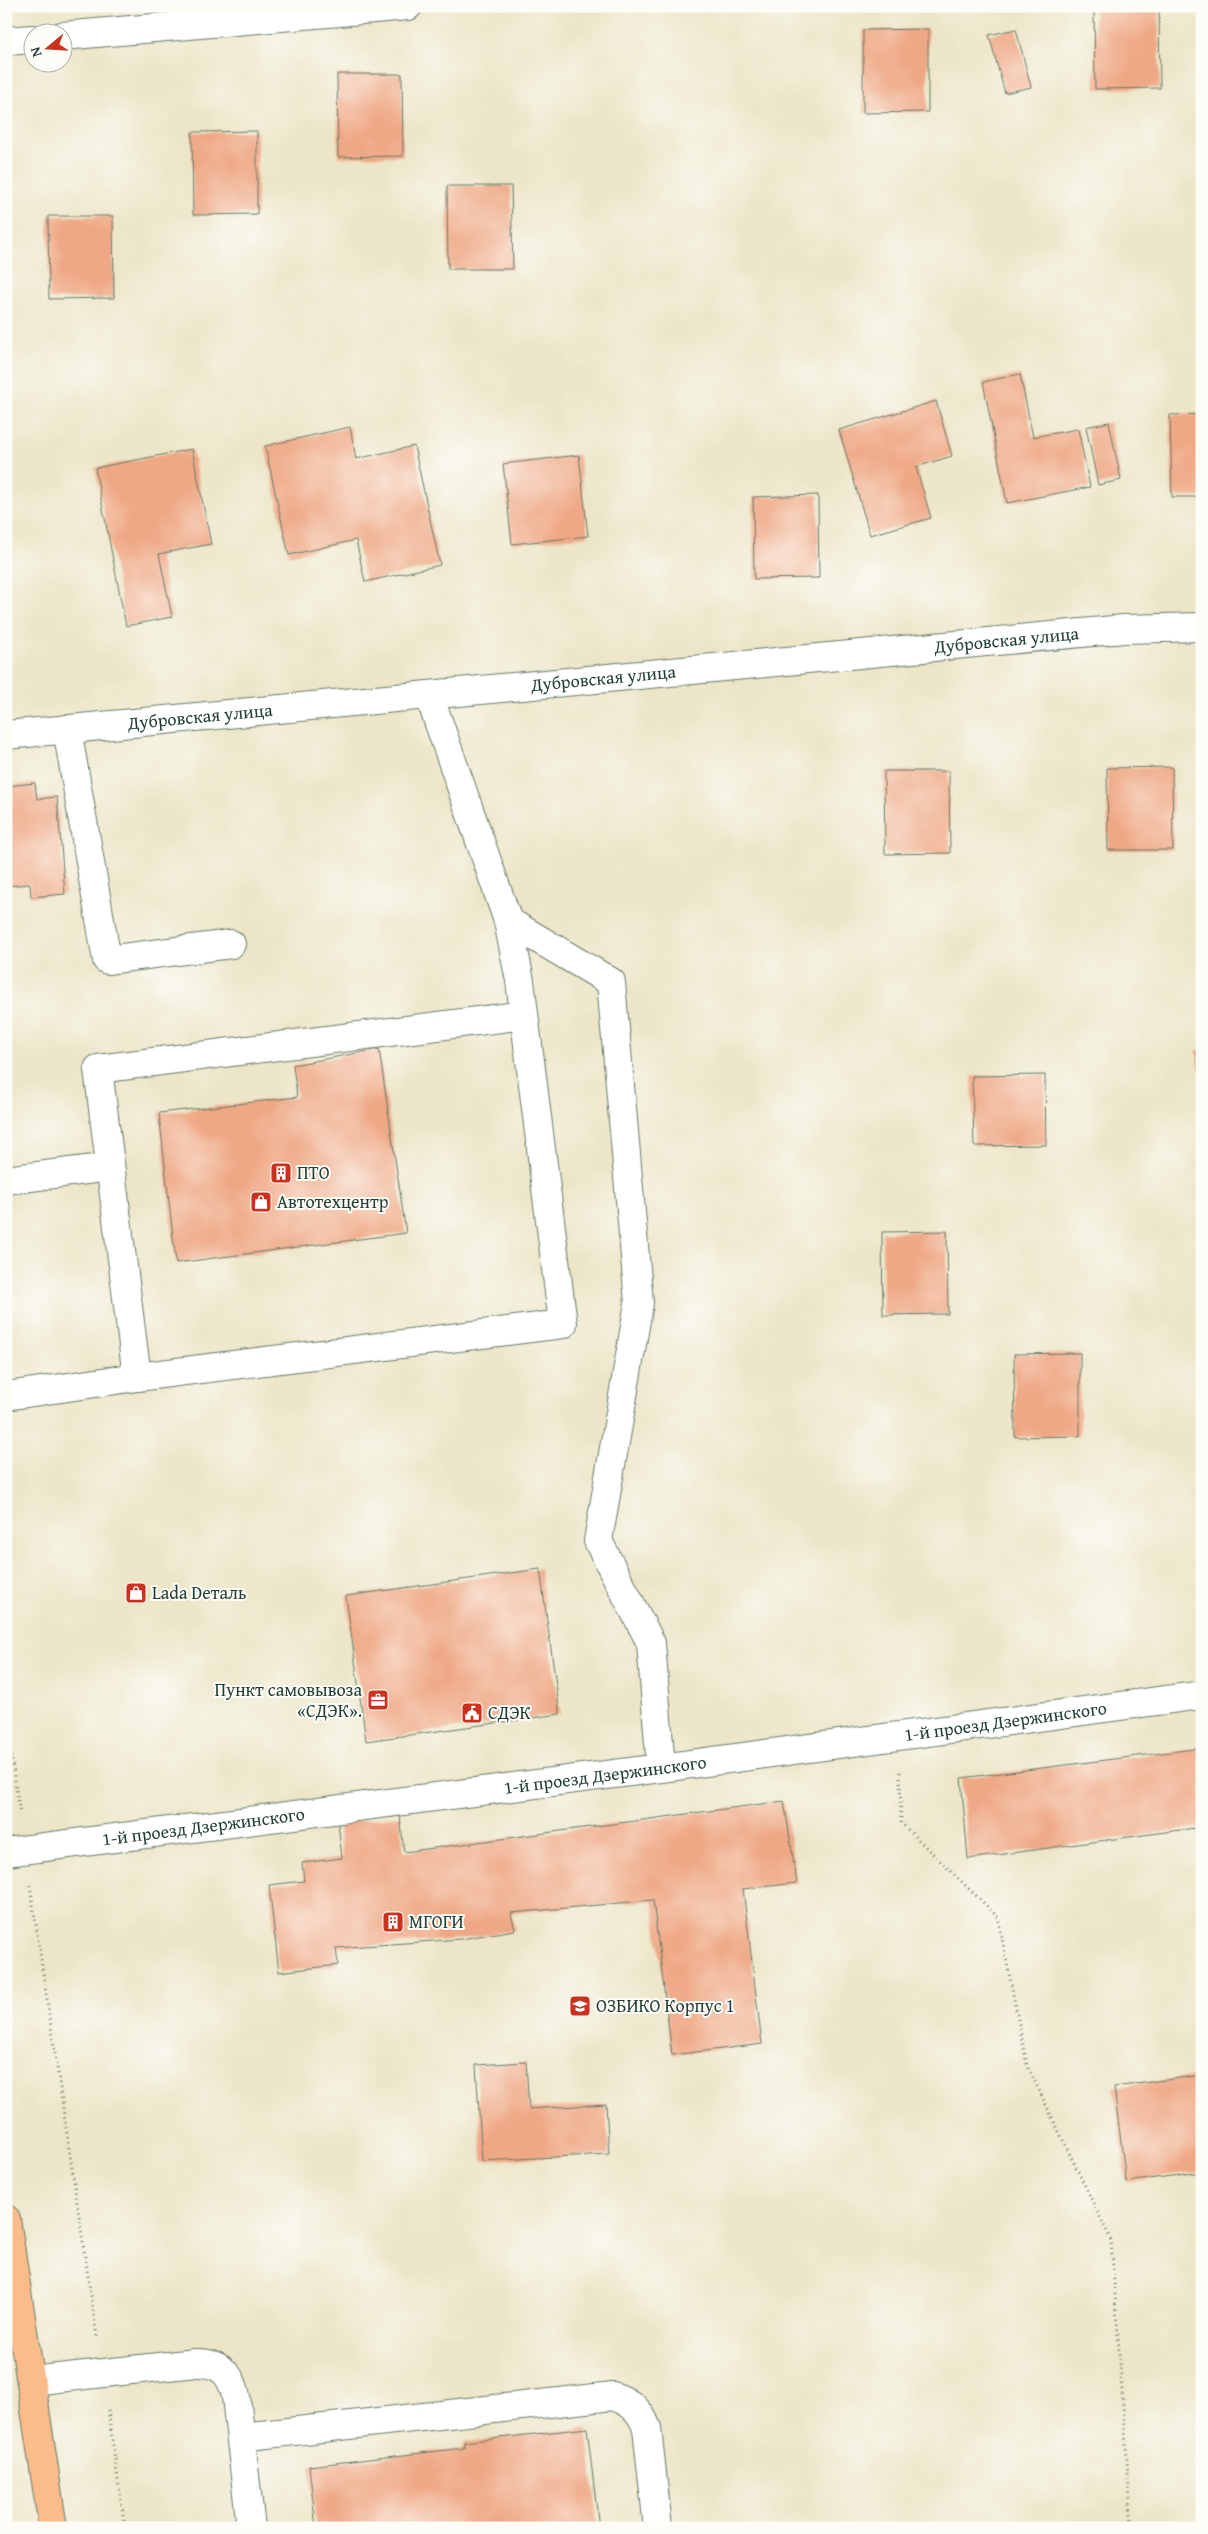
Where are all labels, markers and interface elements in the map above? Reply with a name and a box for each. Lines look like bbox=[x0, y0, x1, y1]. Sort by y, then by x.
north arrow bbox=[22, 22, 72, 72]
text: N bbox=[24, 44, 47, 60]
street label: Дубровская улица bbox=[932, 619, 1080, 660]
street label: Дубровская улица bbox=[529, 658, 677, 698]
street label: Дубровская улица bbox=[125, 696, 274, 736]
place label: ПТО bbox=[297, 1159, 330, 1186]
building icon: ПТО bbox=[269, 1161, 293, 1185]
place label: Автотехцентр bbox=[277, 1188, 389, 1215]
shop icon: Автотехцентр bbox=[249, 1190, 273, 1214]
place label: Lada Dеталь bbox=[152, 1579, 246, 1606]
shop icon: Lada Dеталь bbox=[124, 1581, 148, 1605]
place label: Пункт самовывоза «СДЭК». bbox=[214, 1676, 362, 1724]
office icon: Пункт самовывоза «СДЭК». bbox=[366, 1688, 390, 1712]
street label: 1-й проезд Дзержинского bbox=[903, 1694, 1108, 1748]
place label: СДЭК bbox=[488, 1699, 531, 1726]
public building icon: СДЭК bbox=[460, 1701, 484, 1725]
street label: 1-й проезд Дзержинского bbox=[502, 1748, 708, 1801]
street label: 1-й проезд Дзержинского bbox=[100, 1800, 306, 1853]
place label: МГОГИ bbox=[409, 1908, 464, 1935]
building icon: МГОГИ bbox=[381, 1910, 405, 1934]
place label: ОЗБИКО Корпус 1 bbox=[596, 1992, 734, 2019]
school or university icon: ОЗБИКО Корпус 1 bbox=[568, 1994, 592, 2018]

